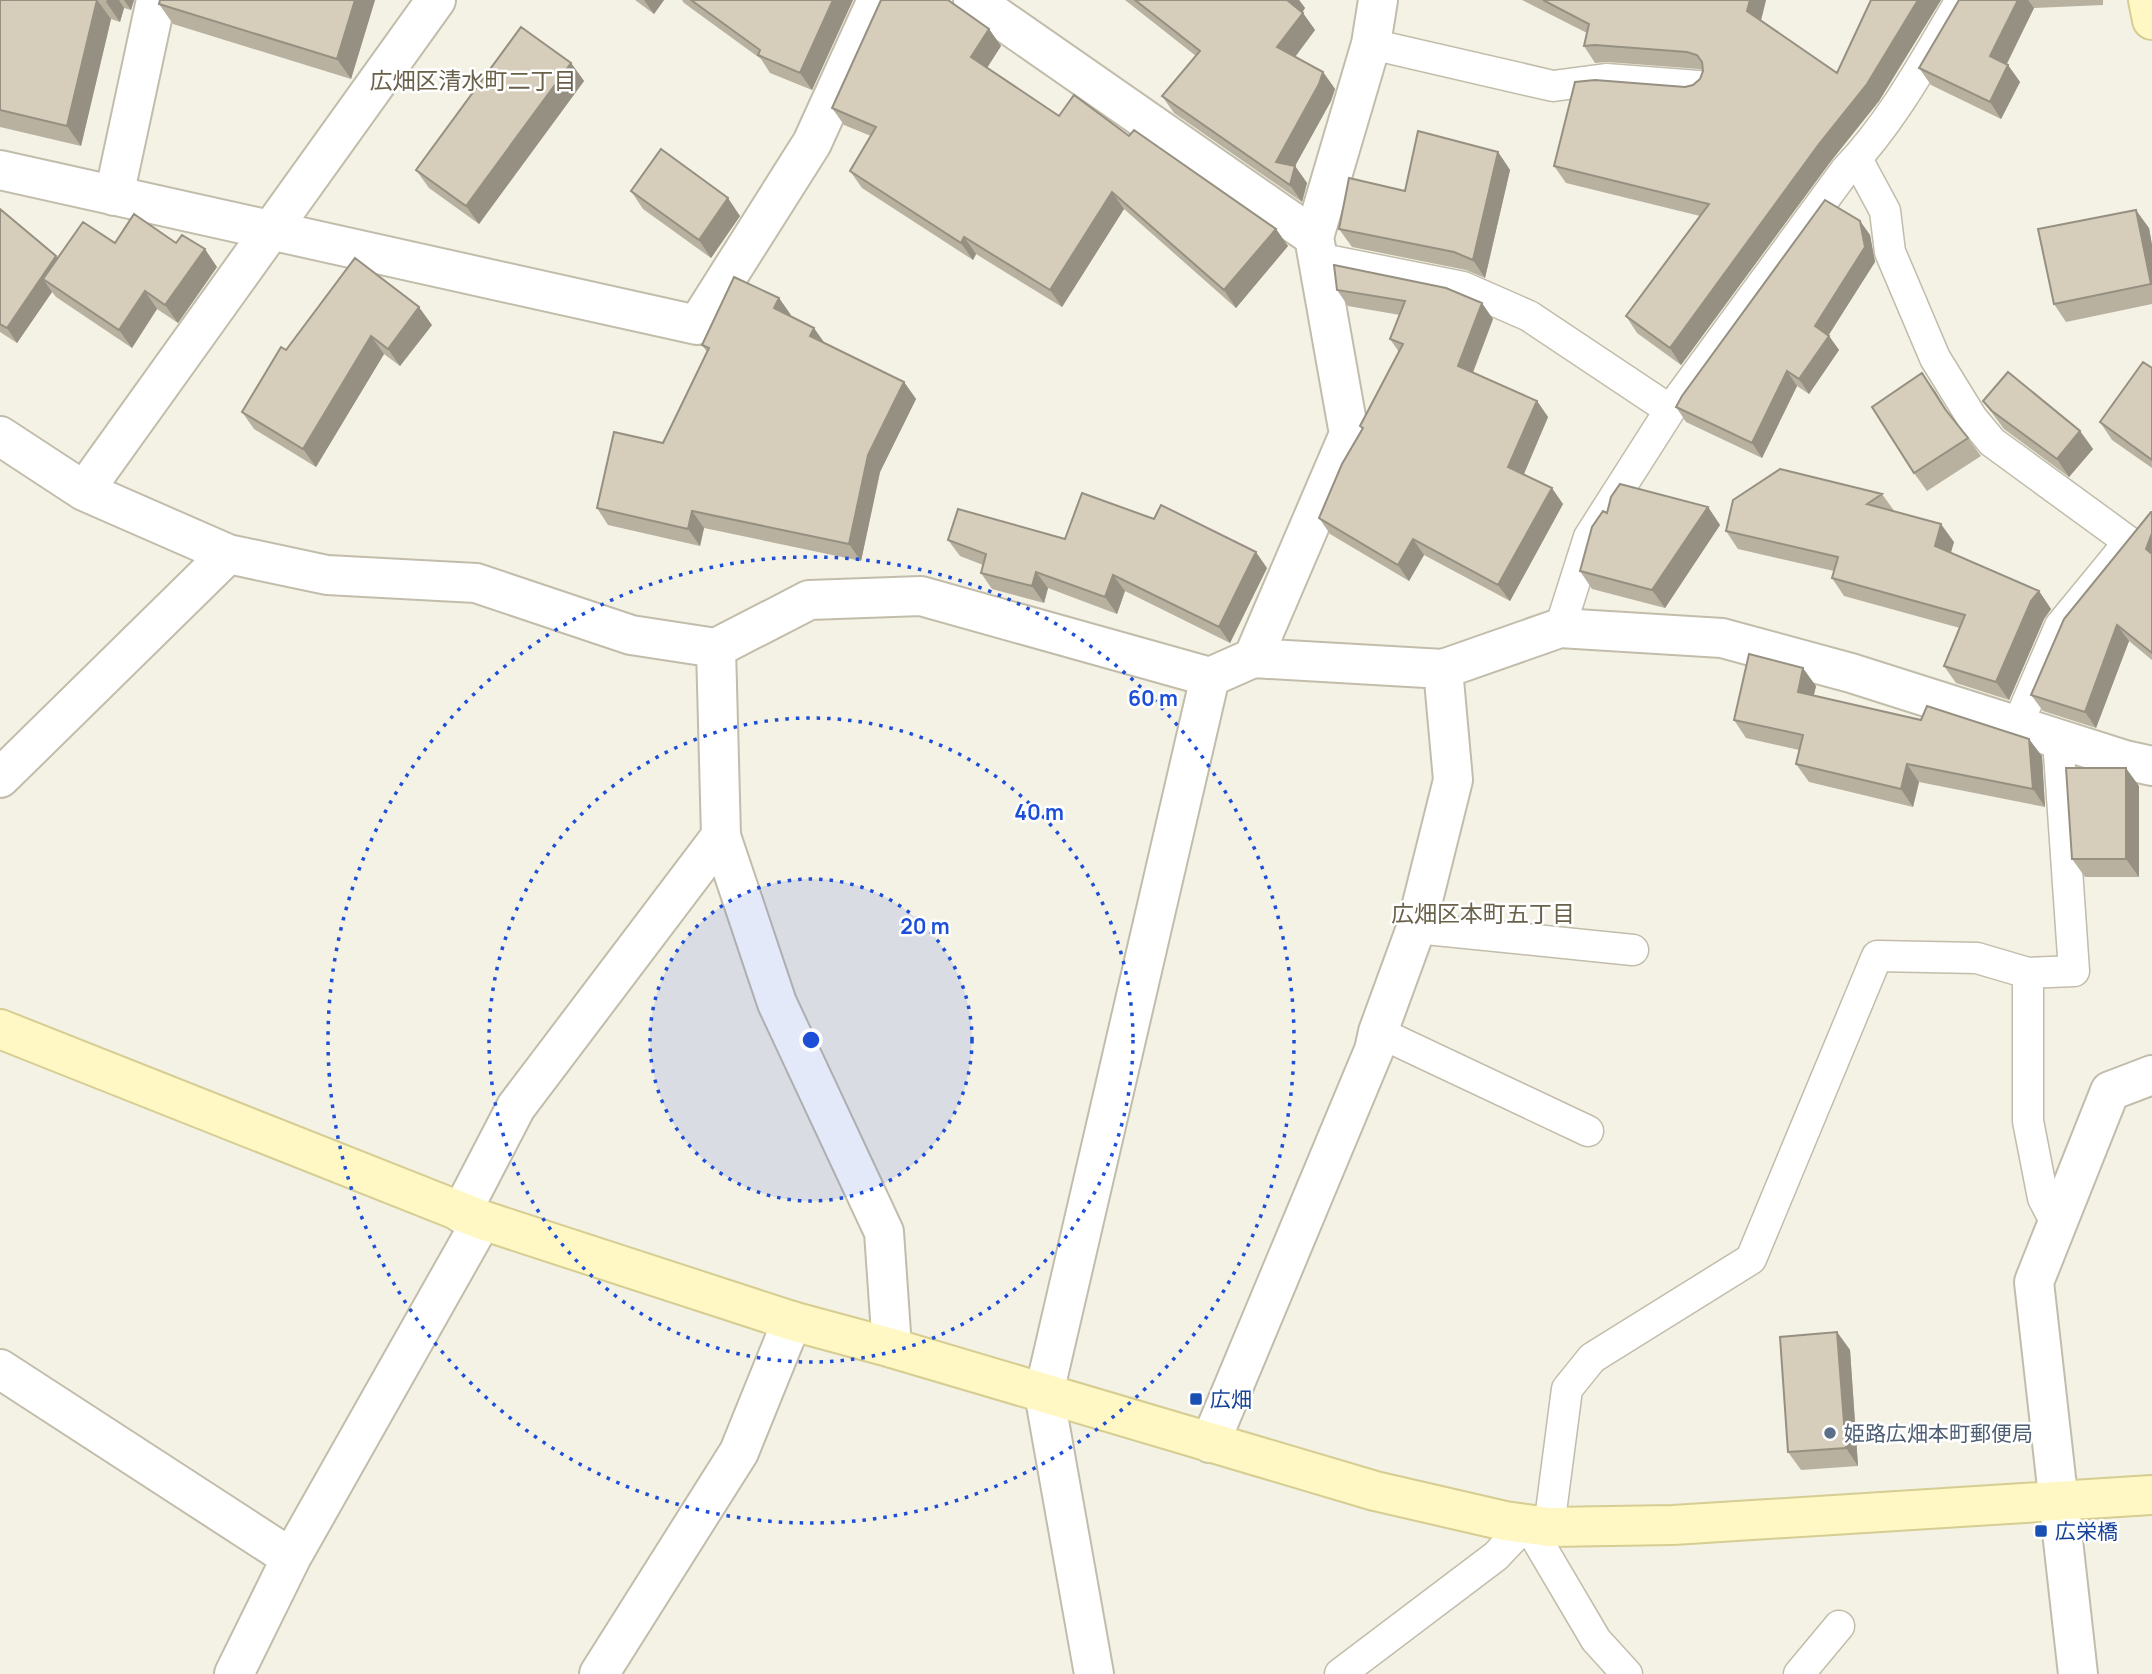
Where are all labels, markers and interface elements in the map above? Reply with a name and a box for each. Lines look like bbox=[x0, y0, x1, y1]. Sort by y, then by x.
district label: 広畑区清水町二丁目 bbox=[370, 64, 577, 96]
text: 60 m bbox=[1128, 684, 1178, 712]
text: 40 m bbox=[1014, 798, 1064, 826]
district label: 広畑区本町五丁目 bbox=[1391, 897, 1575, 929]
text: 20 m bbox=[900, 912, 950, 940]
centre of rings bbox=[799, 1028, 823, 1052]
place label: 広畑 bbox=[1210, 1385, 1252, 1413]
marker: 広畑 bbox=[1188, 1391, 1204, 1407]
place label: 姫路広畑本町郵便局 bbox=[1844, 1419, 2033, 1447]
marker: 姫路広畑本町郵便局 bbox=[1822, 1425, 1838, 1441]
place label: 広栄橋 bbox=[2055, 1517, 2118, 1545]
marker: 広栄橋 bbox=[2033, 1523, 2049, 1539]

